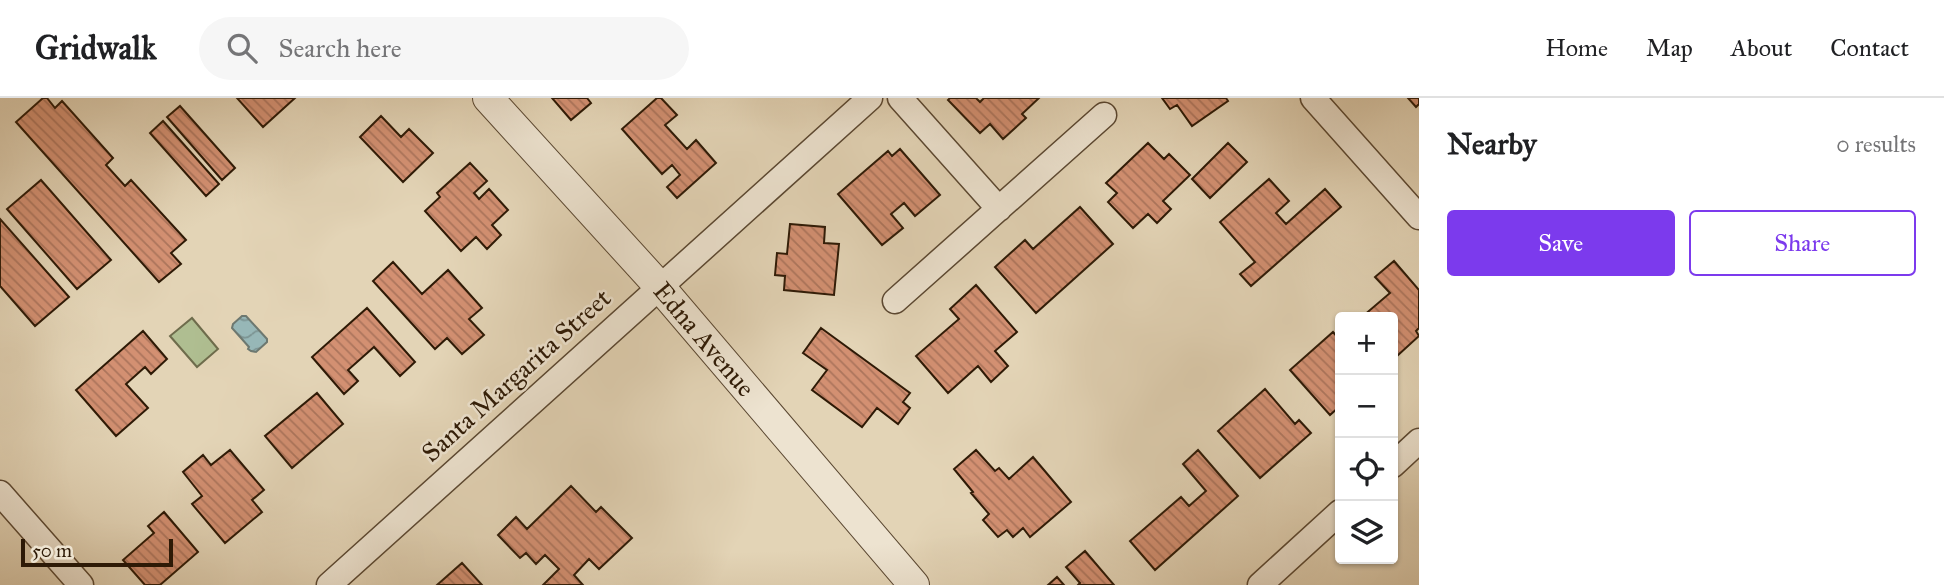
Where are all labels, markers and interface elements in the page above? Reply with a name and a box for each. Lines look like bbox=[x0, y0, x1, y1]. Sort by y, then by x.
search box bbox=[199, 17, 689, 80]
text: Gridwalk bbox=[35, 28, 157, 68]
icon: search bbox=[223, 29, 261, 67]
text: Search here bbox=[279, 32, 402, 64]
text: Home bbox=[1545, 33, 1608, 63]
text: Map bbox=[1646, 33, 1693, 63]
text: About bbox=[1731, 33, 1792, 63]
text: Contact bbox=[1830, 33, 1909, 63]
text: Nearby bbox=[1447, 126, 1537, 162]
text: 0 results bbox=[1836, 130, 1916, 158]
button: Save bbox=[1447, 210, 1675, 276]
button: Share bbox=[1689, 210, 1916, 276]
street label: Edna Avenue bbox=[647, 275, 762, 403]
street label: Santa Margarita Street bbox=[415, 282, 617, 468]
map controls bbox=[1335, 312, 1398, 564]
button: + bbox=[1335, 312, 1398, 375]
button: − bbox=[1335, 375, 1398, 438]
button: locate bbox=[1335, 438, 1398, 501]
button: layers bbox=[1335, 501, 1398, 564]
scale bar bbox=[21, 536, 173, 568]
text: 50 m bbox=[32, 539, 72, 562]

